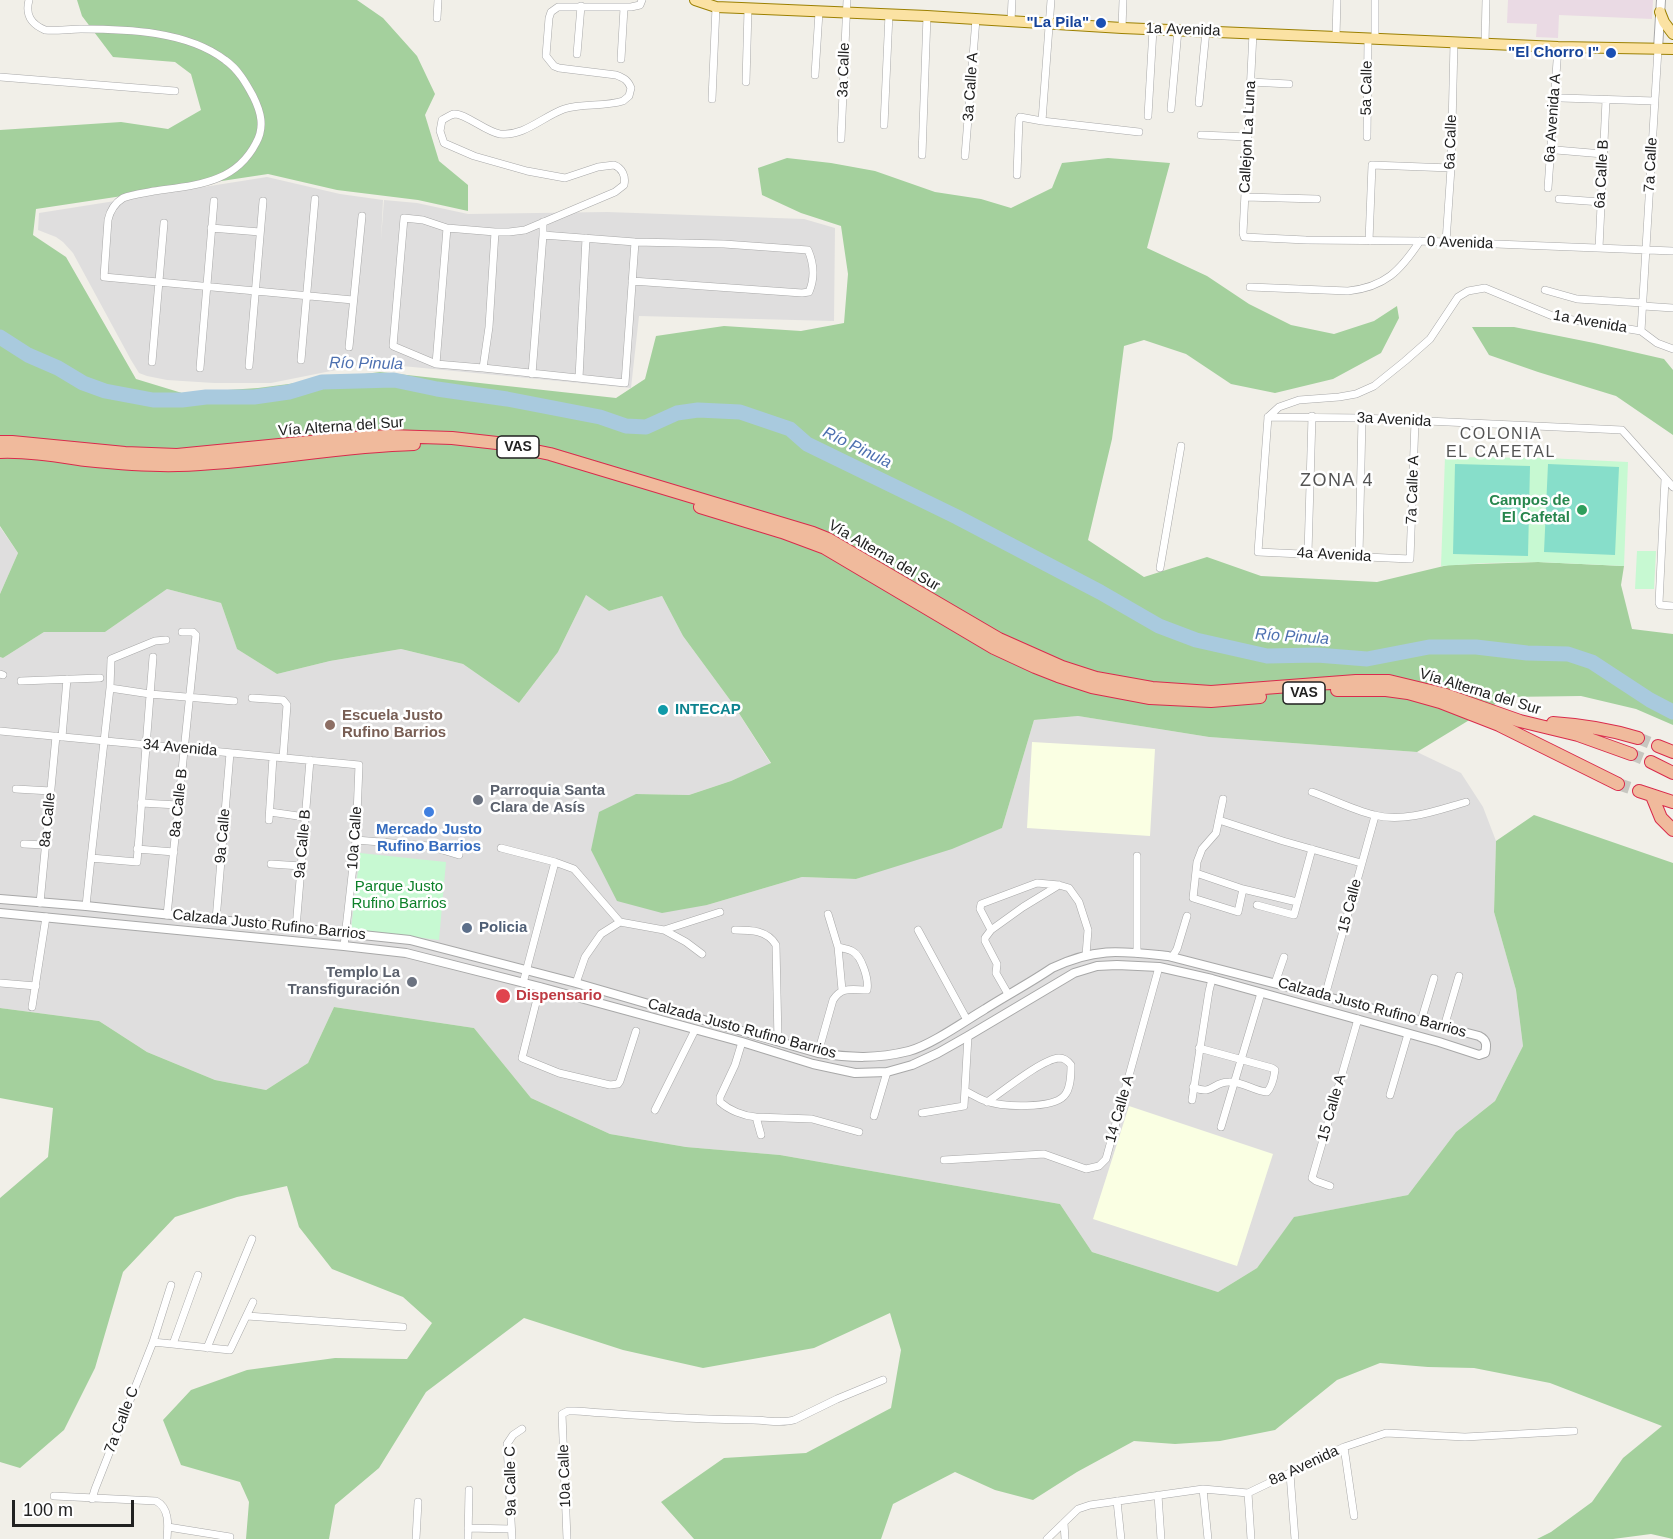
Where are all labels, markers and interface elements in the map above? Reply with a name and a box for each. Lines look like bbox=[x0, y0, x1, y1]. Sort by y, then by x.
place label: "La Pila" bbox=[1026, 14, 1089, 32]
marker: "La Pila" bbox=[1094, 16, 1108, 30]
street label: 1a Avenida bbox=[1145, 20, 1221, 40]
street label: 3a Calle bbox=[834, 42, 854, 98]
place label: "El Chorro I" bbox=[1508, 44, 1599, 62]
marker: "El Chorro I" bbox=[1604, 46, 1618, 60]
street label: 3a Calle A bbox=[960, 52, 982, 122]
street label: 5a Calle bbox=[1358, 60, 1376, 116]
street label: 6a Avenida A bbox=[1541, 73, 1565, 163]
street label: Callejon La Luna bbox=[1236, 80, 1260, 194]
street label: 6a Calle bbox=[1441, 114, 1461, 170]
street label: 7a Calle bbox=[1641, 137, 1661, 193]
street label: 6a Calle B bbox=[1591, 139, 1613, 209]
street label: 0 Avenida bbox=[1426, 233, 1494, 253]
street label: 1a Avenida bbox=[1552, 307, 1628, 337]
water label: Río Pinula bbox=[329, 354, 403, 374]
street label: 3a Avenida bbox=[1356, 409, 1432, 431]
street label: Vía Alterna del Sur bbox=[278, 414, 404, 440]
water label: Río Pinula bbox=[820, 423, 894, 473]
district label: COLONIA EL CAFETAL bbox=[1446, 425, 1556, 463]
road number: VAS bbox=[497, 436, 539, 458]
street label: 7a Calle A bbox=[1403, 455, 1423, 525]
district label: ZONA 4 bbox=[1300, 470, 1374, 492]
place label: Campos de El Cafetal bbox=[1489, 492, 1570, 527]
marker: Campos de El Cafetal bbox=[1575, 503, 1589, 517]
street label: Vía Alterna del Sur bbox=[825, 517, 943, 595]
street label: 4a Avenida bbox=[1296, 544, 1372, 566]
water label: Río Pinula bbox=[1255, 625, 1329, 649]
street label: Vía Alterna del Sur bbox=[1417, 665, 1543, 719]
road number: VAS bbox=[1283, 682, 1325, 704]
place label: INTECAP bbox=[675, 701, 741, 719]
marker: INTECAP bbox=[656, 703, 670, 717]
place label: Escuela Justo Rufino Barrios bbox=[342, 707, 446, 742]
marker: Escuela Justo Rufino Barrios bbox=[323, 718, 337, 732]
street label: 34 Avenida bbox=[142, 736, 218, 760]
street label: 8a Calle B bbox=[166, 768, 192, 838]
place label: Parroquia Santa Clara de Asís bbox=[490, 782, 605, 817]
street label: 8a Calle bbox=[36, 792, 60, 848]
marker: Parroquia Santa Clara de Asís bbox=[471, 793, 485, 807]
marker: Mercado Justo Rufino Barrios bbox=[422, 805, 436, 819]
street label: 10a Calle bbox=[344, 806, 366, 870]
street label: 9a Calle bbox=[212, 808, 234, 864]
street label: 9a Calle B bbox=[291, 809, 315, 879]
place label: Mercado Justo Rufino Barrios bbox=[376, 821, 482, 856]
street label: 15 Calle bbox=[1334, 877, 1366, 935]
park label: Parque Justo Rufino Barrios bbox=[351, 878, 447, 913]
street label: Calzada Justo Rufino Barrios bbox=[171, 906, 367, 944]
place label: Policia bbox=[479, 919, 527, 937]
marker: Policia bbox=[460, 921, 474, 935]
place label: Templo La Transfiguración bbox=[287, 964, 400, 999]
street label: Calzada Justo Rufino Barrios bbox=[1276, 974, 1468, 1042]
marker: Templo La Transfiguración bbox=[405, 975, 419, 989]
marker: Dispensario bbox=[494, 987, 512, 1005]
place label: Dispensario bbox=[516, 987, 602, 1005]
street label: Calzada Justo Rufino Barrios bbox=[646, 995, 838, 1063]
street label: 15 Calle A bbox=[1314, 1072, 1350, 1144]
street label: 14 Calle A bbox=[1102, 1073, 1138, 1145]
street label: 7a Calle C bbox=[101, 1384, 143, 1456]
street label: 8a Avenida bbox=[1266, 1442, 1342, 1490]
street label: 10a Calle bbox=[555, 1444, 575, 1508]
street label: 9a Calle C bbox=[501, 1446, 521, 1516]
scale bar bbox=[15, 1488, 136, 1526]
text: 100 m bbox=[23, 1500, 73, 1520]

